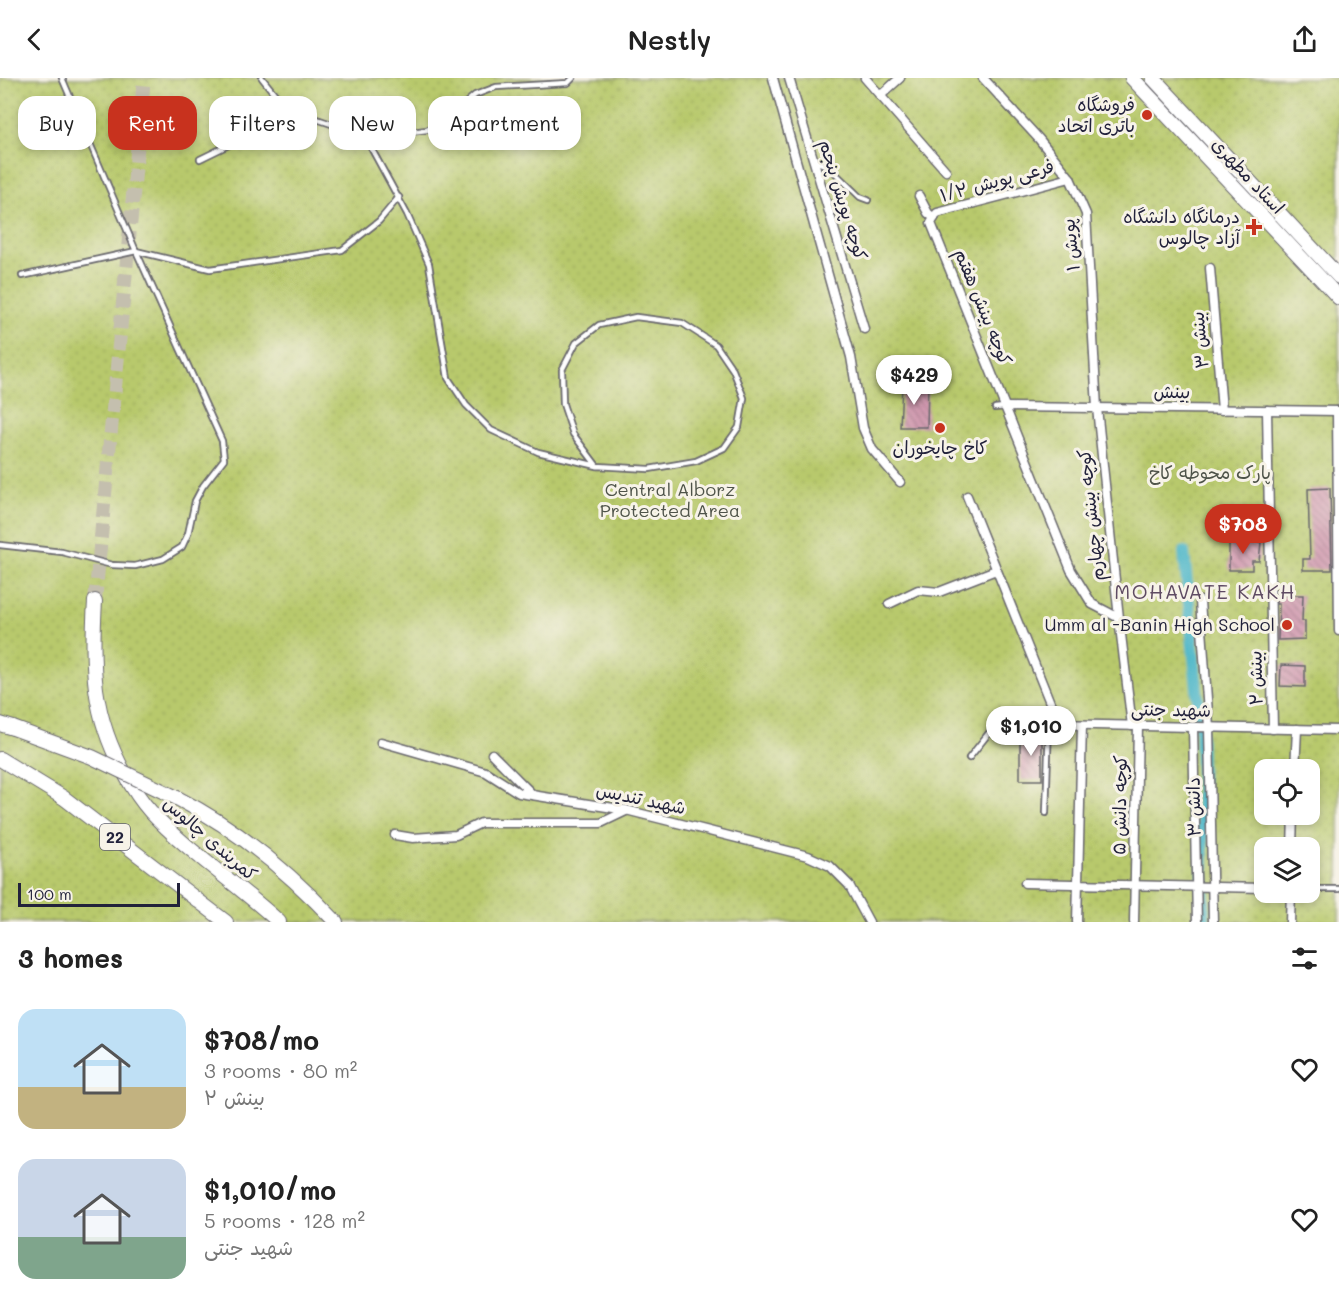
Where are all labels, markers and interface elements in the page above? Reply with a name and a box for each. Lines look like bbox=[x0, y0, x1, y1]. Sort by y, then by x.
text: Nestly bbox=[628, 22, 711, 57]
icon: back bbox=[18, 23, 51, 56]
icon: share bbox=[1288, 23, 1321, 56]
place label: فروشگاه باتری اتحاد bbox=[1058, 92, 1135, 137]
chip: Buy bbox=[18, 96, 96, 150]
chip: Rent bbox=[108, 96, 197, 150]
chip: Filters bbox=[209, 96, 317, 150]
chip: New bbox=[329, 96, 416, 150]
chip: Apartment bbox=[428, 96, 581, 150]
marker: فروشگاه باتری اتحاد bbox=[1140, 108, 1154, 122]
street label: استاد مطهری bbox=[1207, 132, 1290, 219]
street label: کوچه پویش پنجم bbox=[811, 136, 874, 264]
street label: فرعی پویش ۱/۲ bbox=[937, 153, 1057, 208]
place label: درمانگاه دانشگاه آزاد چالوس bbox=[1123, 204, 1242, 250]
street label: پویش ۱ bbox=[1055, 217, 1086, 273]
marker: درمانگاه دانشگاه آزاد چالوس bbox=[1245, 218, 1263, 236]
street label: کوچه بینش هفتم bbox=[947, 245, 1018, 370]
street label: بینش ۳ bbox=[1185, 311, 1213, 370]
pin: $429 bbox=[878, 355, 950, 406]
text: $429 bbox=[890, 361, 938, 387]
street label: بینش bbox=[1153, 379, 1191, 403]
marker: کاخ چایخوران bbox=[933, 421, 947, 435]
place label: کاخ چایخوران bbox=[893, 435, 988, 460]
street label: کوچه بینش چهارم bbox=[1071, 447, 1112, 582]
park label: پارک محوطه کاخ bbox=[1149, 460, 1271, 485]
park label: Central Alborz Protected Area bbox=[600, 477, 740, 522]
pin: $708 bbox=[1207, 504, 1279, 555]
text: $708 bbox=[1219, 510, 1267, 536]
district label: MOHAVATE KAKH bbox=[1114, 578, 1296, 604]
place label: Umm al -Banin High School bbox=[1044, 612, 1275, 636]
marker: Umm al -Banin High School bbox=[1280, 618, 1294, 632]
street label: بینش ۲ bbox=[1243, 650, 1267, 706]
street label: شهید جنتی bbox=[1131, 696, 1211, 722]
pin: $1,010 bbox=[982, 706, 1080, 757]
text: $1,010 bbox=[1000, 712, 1062, 738]
street label: کوچه دانش ۵ bbox=[1106, 755, 1133, 855]
map controls bbox=[1254, 759, 1320, 903]
button: locate bbox=[1254, 759, 1320, 825]
street label: شهید تندیس bbox=[594, 777, 688, 819]
street label: دانش ۳ bbox=[1180, 777, 1206, 837]
street label: کمربندی چالوس bbox=[158, 791, 263, 887]
road number: 22 bbox=[100, 824, 130, 850]
button: layers bbox=[1254, 837, 1320, 903]
scale bar bbox=[18, 880, 180, 908]
text: 100 m bbox=[27, 883, 72, 904]
text: 3 homes bbox=[18, 941, 123, 975]
icon: filters bbox=[1288, 942, 1321, 975]
text: $708/mo bbox=[204, 1023, 319, 1057]
icon: home bbox=[66, 1033, 138, 1105]
icon: heart bbox=[1288, 1053, 1321, 1086]
text: 3 rooms · 80 m² bbox=[204, 1057, 357, 1083]
text: بینش ۲ bbox=[204, 1084, 265, 1110]
text: $1,010/mo bbox=[204, 1173, 336, 1207]
icon: home bbox=[66, 1183, 138, 1255]
icon: heart bbox=[1288, 1203, 1321, 1236]
text: 5 rooms · 128 m² bbox=[204, 1207, 365, 1233]
text: شهید جنتی bbox=[204, 1234, 293, 1260]

